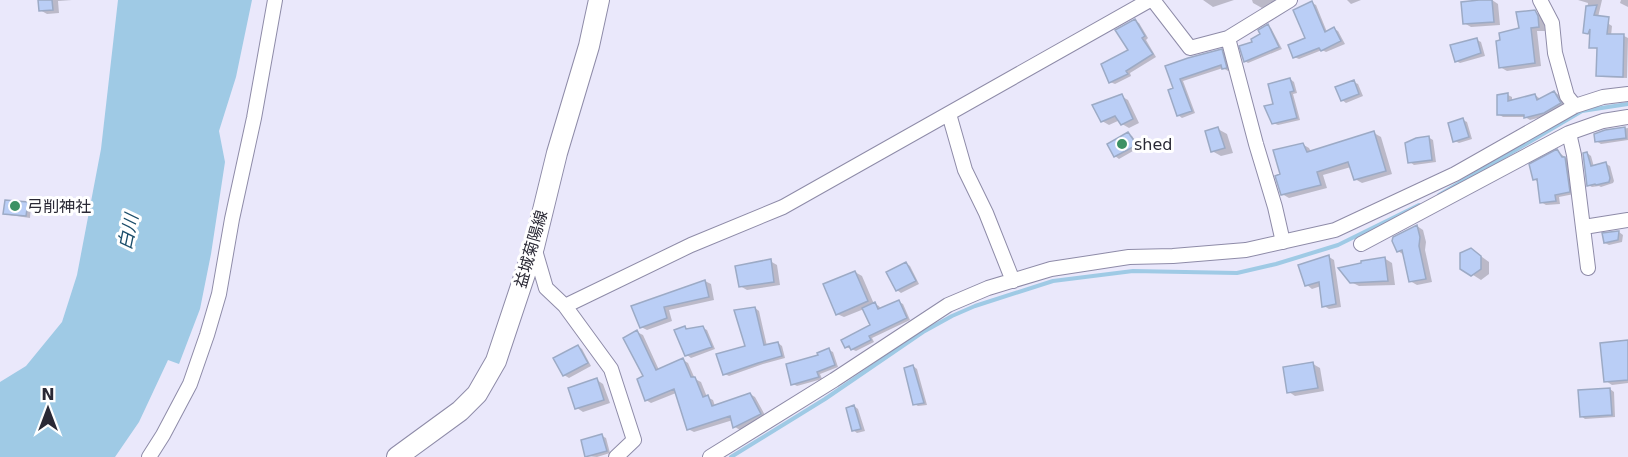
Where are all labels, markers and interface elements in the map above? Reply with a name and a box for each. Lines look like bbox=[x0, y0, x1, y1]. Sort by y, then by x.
place label: shed bbox=[1134, 135, 1172, 154]
marker: shed bbox=[1115, 137, 1129, 151]
place label: 弓削神社 bbox=[27, 197, 91, 216]
marker: 弓削神社 bbox=[8, 199, 22, 213]
street label: 益城菊陽線 bbox=[511, 208, 551, 290]
water label: 白川 bbox=[114, 210, 142, 252]
north arrow bbox=[18, 379, 78, 439]
text: N bbox=[41, 385, 55, 404]

